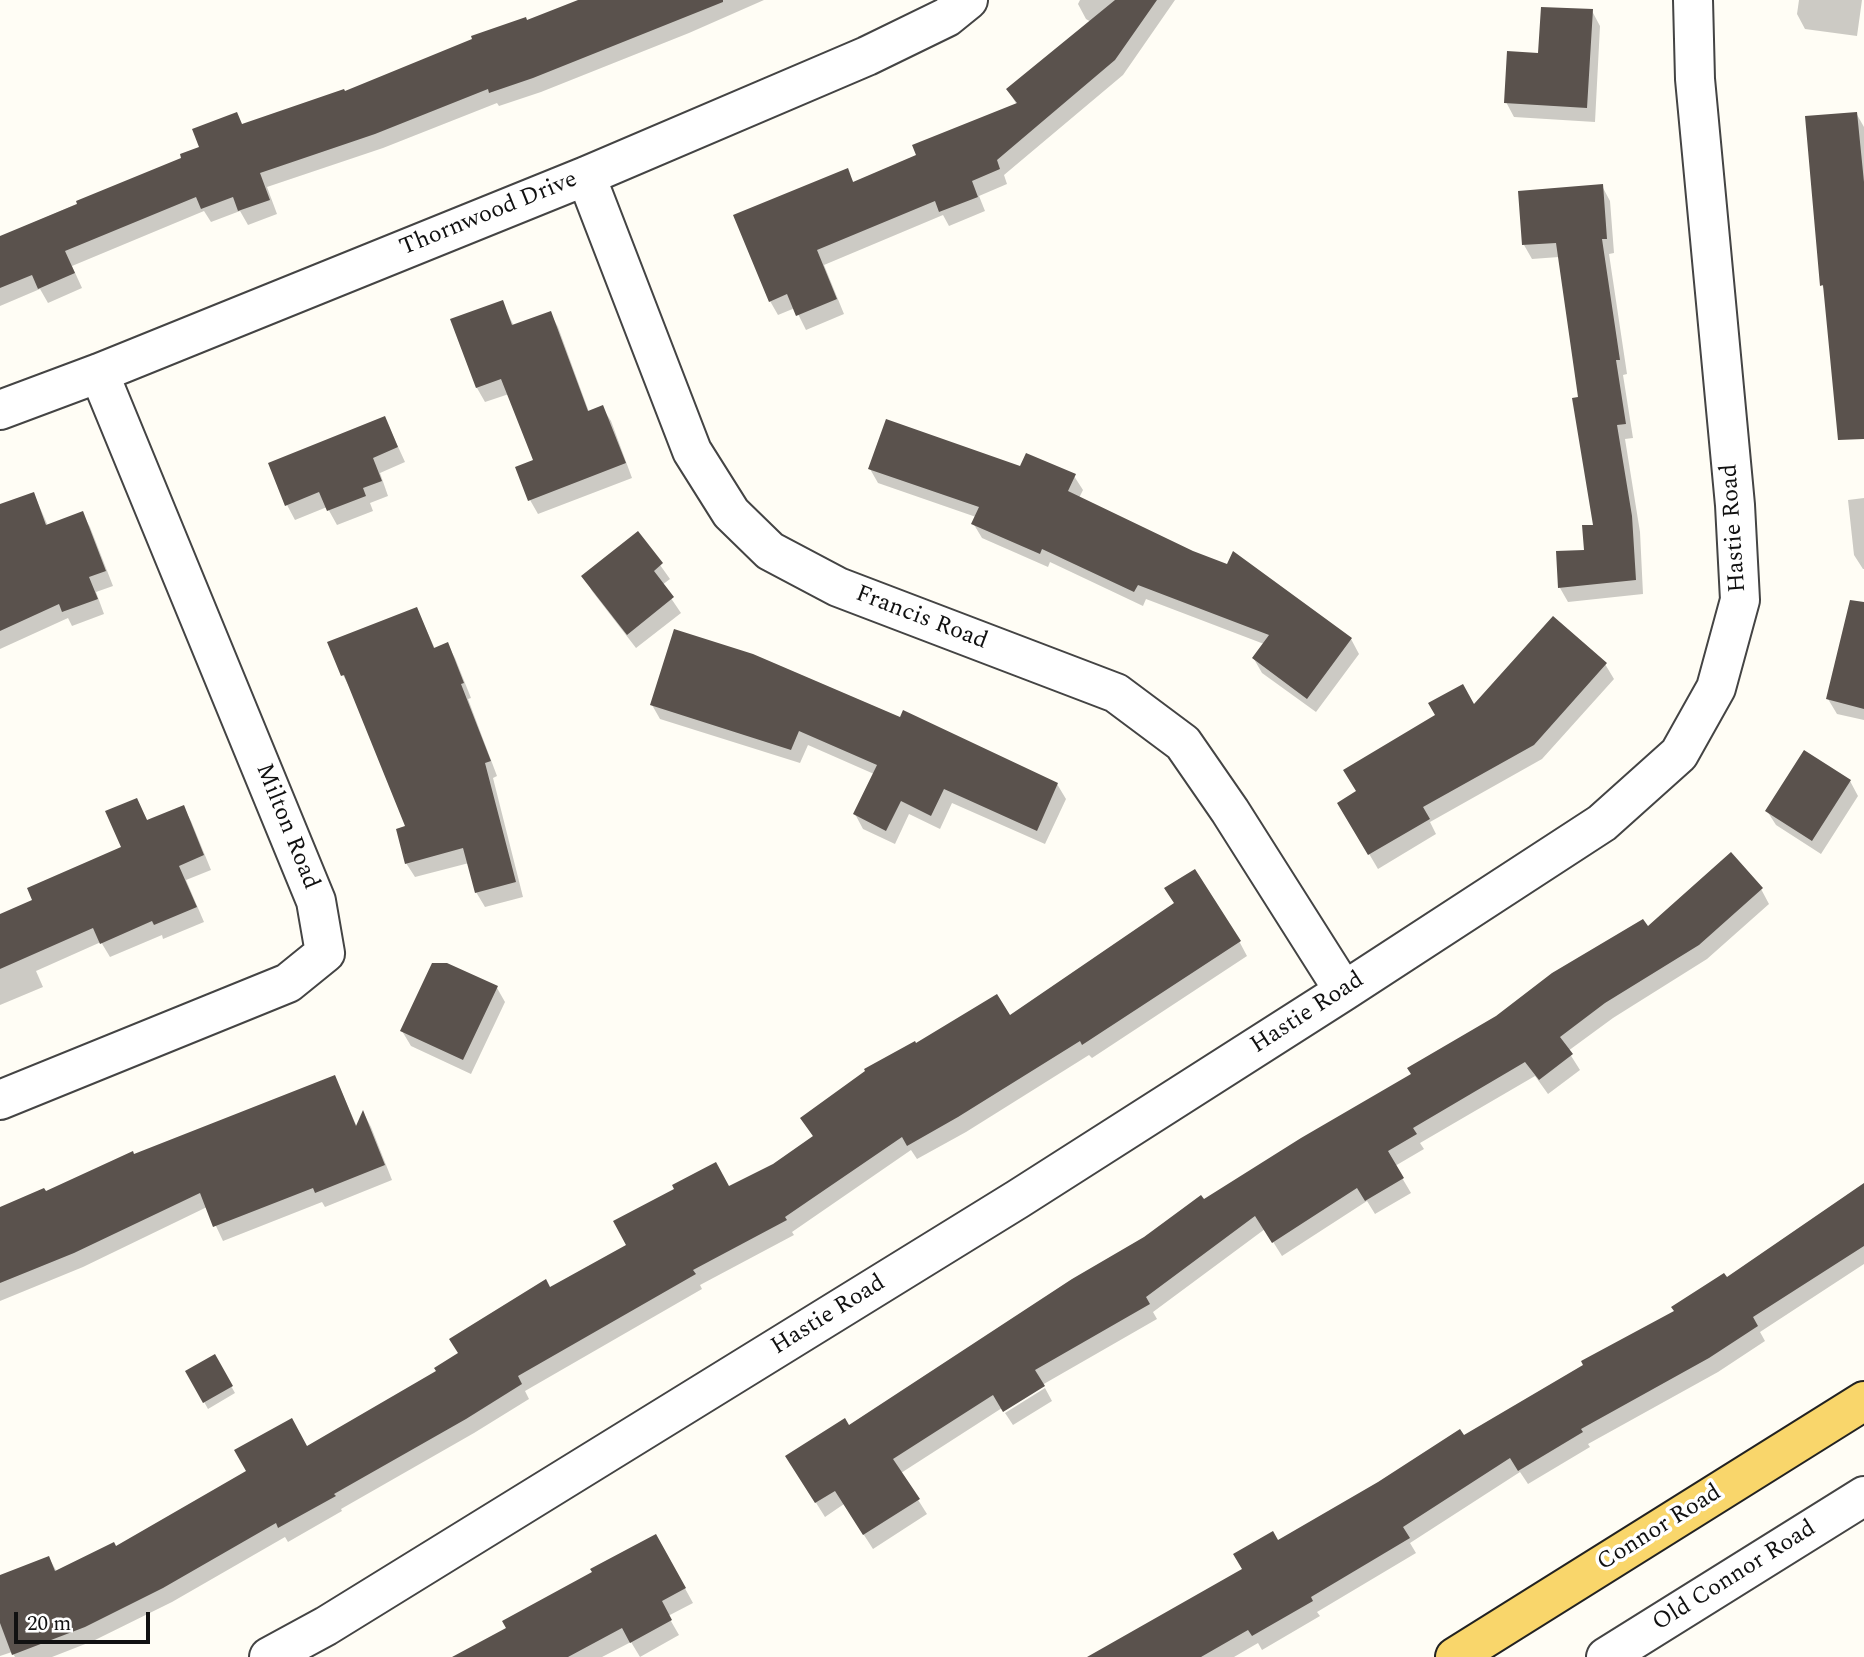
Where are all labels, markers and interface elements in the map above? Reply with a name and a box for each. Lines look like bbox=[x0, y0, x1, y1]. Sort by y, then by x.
street label: Thornwood Drive bbox=[396, 166, 582, 264]
street label: Hastie Road bbox=[1716, 463, 1754, 593]
street label: Francis Road bbox=[851, 581, 991, 657]
street label: Milton Road bbox=[248, 760, 324, 894]
street label: Hastie Road bbox=[1246, 967, 1370, 1061]
street label: Hastie Road bbox=[767, 1270, 891, 1362]
street label: Connor Road bbox=[1593, 1479, 1727, 1579]
street label: Old Connor Road bbox=[1648, 1515, 1822, 1639]
scale bar bbox=[18, 1598, 154, 1642]
text: 20 m bbox=[27, 1608, 71, 1640]

